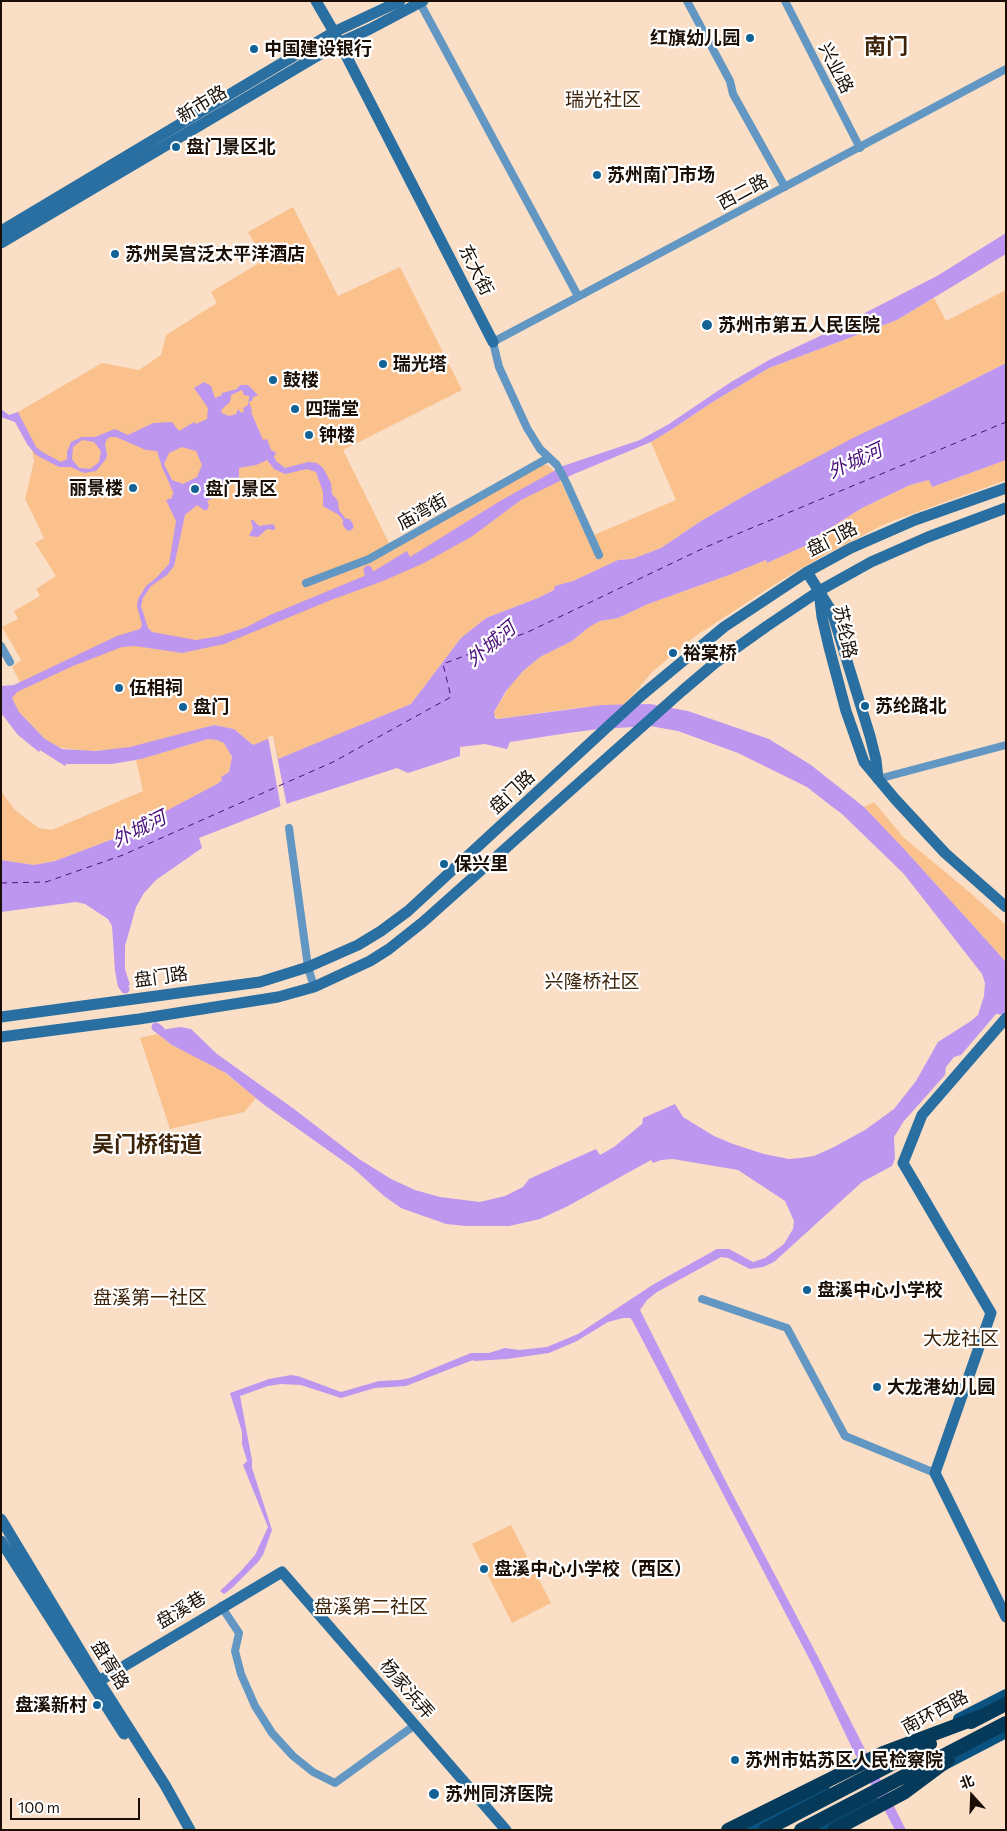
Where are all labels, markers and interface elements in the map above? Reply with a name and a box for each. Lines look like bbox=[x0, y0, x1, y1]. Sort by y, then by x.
place label: 红旗幼儿园 bbox=[650, 27, 740, 49]
marker: 红旗幼儿园 bbox=[744, 32, 756, 44]
district label: 南门 bbox=[864, 34, 908, 60]
place label: 中国建设银行 bbox=[264, 38, 372, 60]
street label: 兴业路 bbox=[814, 39, 858, 97]
marker: 中国建设银行 bbox=[248, 43, 260, 55]
street label: 新市路 bbox=[173, 81, 231, 127]
district label: 瑞光社区 bbox=[565, 89, 641, 111]
place label: 盘门景区北 bbox=[186, 136, 276, 158]
marker: 盘门景区北 bbox=[170, 141, 182, 153]
place label: 苏州南门市场 bbox=[607, 164, 715, 186]
marker: 苏州南门市场 bbox=[591, 169, 603, 181]
street label: 西二路 bbox=[714, 170, 772, 214]
street label: 东大街 bbox=[454, 241, 498, 299]
place label: 苏州吴宫泛太平洋酒店 bbox=[125, 243, 305, 265]
marker: 苏州吴宫泛太平洋酒店 bbox=[109, 248, 121, 260]
place label: 苏州市第五人民医院 bbox=[718, 314, 880, 336]
marker: 苏州市第五人民医院 bbox=[700, 318, 714, 332]
place label: 瑞光塔 bbox=[393, 353, 447, 375]
marker: 瑞光塔 bbox=[377, 358, 389, 370]
place label: 鼓楼 bbox=[283, 369, 319, 391]
marker: 鼓楼 bbox=[267, 374, 279, 386]
place label: 四瑞堂 bbox=[305, 398, 359, 420]
marker: 四瑞堂 bbox=[289, 403, 301, 415]
place label: 钟楼 bbox=[319, 424, 355, 446]
marker: 钟楼 bbox=[303, 429, 315, 441]
water label: 外城河 bbox=[824, 439, 886, 483]
place label: 丽景楼 bbox=[69, 477, 123, 499]
place label: 盘门景区 bbox=[205, 478, 277, 500]
marker: 丽景楼 bbox=[127, 482, 139, 494]
marker: 盘门景区 bbox=[189, 483, 201, 495]
street label: 庙湾街 bbox=[393, 489, 451, 535]
street label: 盘门路 bbox=[803, 517, 861, 561]
street label: 苏纶路 bbox=[829, 603, 861, 661]
water label: 外城河 bbox=[462, 617, 520, 671]
place label: 裕棠桥 bbox=[683, 642, 737, 664]
marker: 裕棠桥 bbox=[667, 647, 679, 659]
place label: 伍相祠 bbox=[129, 677, 183, 699]
marker: 伍相祠 bbox=[113, 682, 125, 694]
place label: 苏纶路北 bbox=[875, 695, 947, 717]
place label: 盘门 bbox=[193, 696, 229, 718]
marker: 苏纶路北 bbox=[859, 700, 871, 712]
marker: 盘门 bbox=[177, 701, 189, 713]
street label: 盘门路 bbox=[485, 766, 539, 818]
water label: 外城河 bbox=[108, 806, 170, 852]
place label: 保兴里 bbox=[454, 853, 508, 875]
marker: 保兴里 bbox=[438, 858, 450, 870]
street label: 盘门路 bbox=[133, 963, 189, 991]
district label: 兴隆桥社区 bbox=[545, 971, 639, 993]
district label: 吴门桥街道 bbox=[92, 1132, 202, 1158]
place label: 盘溪中心小学校 bbox=[817, 1279, 943, 1301]
marker: 盘溪中心小学校 bbox=[801, 1284, 813, 1296]
district label: 盘溪第一社区 bbox=[93, 1287, 207, 1309]
district label: 大龙社区 bbox=[923, 1328, 999, 1350]
place label: 大龙港幼儿园 bbox=[887, 1376, 995, 1398]
marker: 大龙港幼儿园 bbox=[871, 1381, 883, 1393]
place label: 盘溪中心小学校（西区） bbox=[494, 1558, 692, 1580]
marker: 盘溪中心小学校（西区） bbox=[478, 1563, 490, 1575]
street label: 盘溪巷 bbox=[152, 1587, 210, 1633]
district label: 盘溪第二社区 bbox=[314, 1596, 428, 1618]
street label: 盘胥路 bbox=[87, 1636, 133, 1694]
street label: 杨家浜弄 bbox=[375, 1655, 439, 1723]
street label: 南环西路 bbox=[898, 1686, 972, 1738]
place label: 盘溪新村 bbox=[15, 1694, 87, 1716]
marker: 盘溪新村 bbox=[91, 1699, 103, 1711]
place label: 苏州市姑苏区人民检察院 bbox=[745, 1749, 943, 1771]
marker: 苏州市姑苏区人民检察院 bbox=[729, 1754, 741, 1766]
north arrow bbox=[947, 1771, 997, 1821]
text: 北 bbox=[957, 1771, 976, 1792]
place label: 苏州同济医院 bbox=[445, 1783, 553, 1805]
marker: 苏州同济医院 bbox=[427, 1787, 441, 1801]
scale bar bbox=[12, 1788, 142, 1820]
text: 100 m bbox=[18, 1798, 60, 1816]

